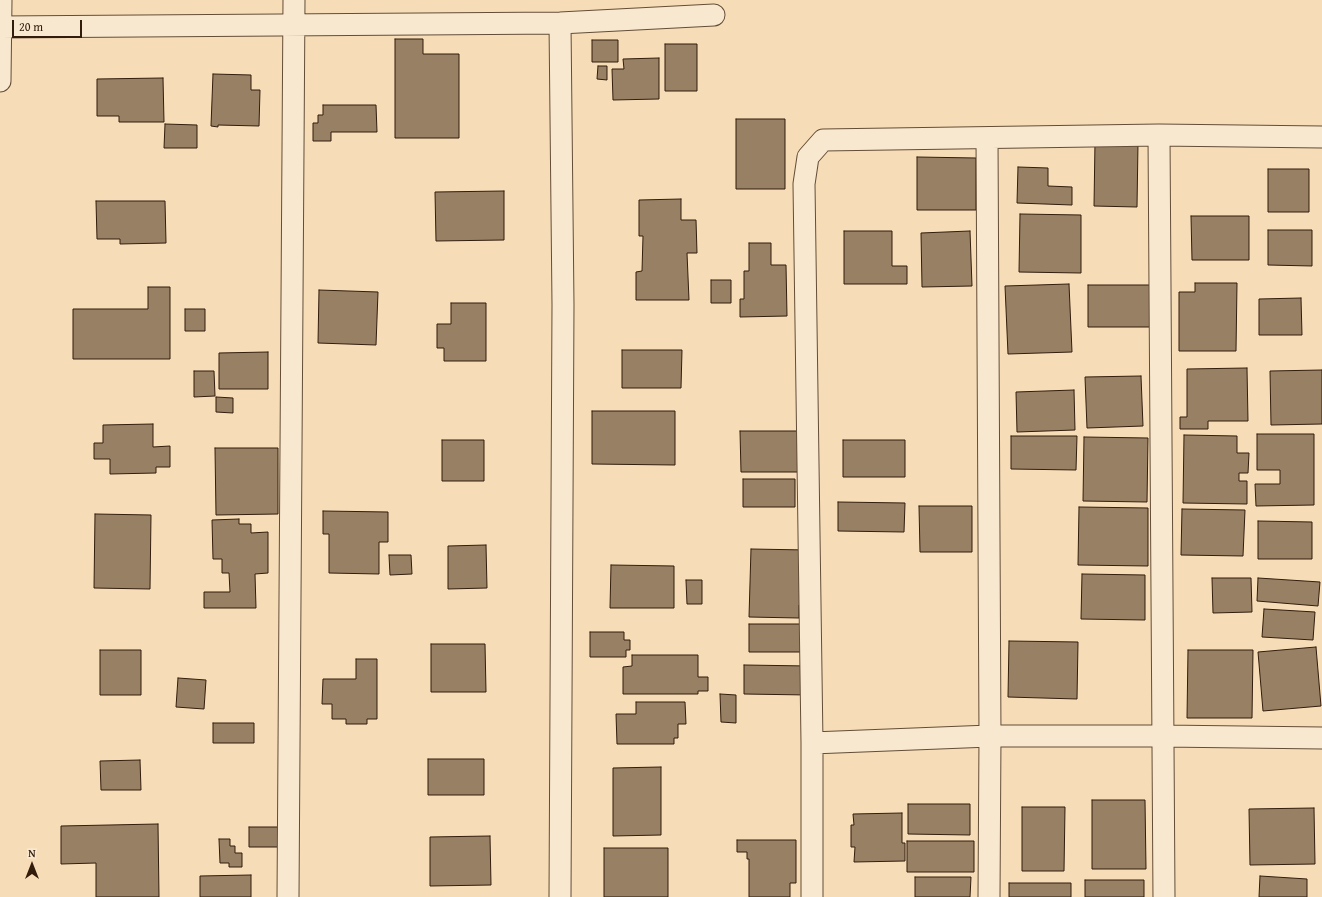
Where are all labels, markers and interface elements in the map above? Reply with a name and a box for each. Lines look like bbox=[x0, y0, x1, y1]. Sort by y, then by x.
scale bar bbox=[14, 12, 84, 38]
text: 20 m bbox=[19, 18, 43, 35]
north arrow bbox=[12, 845, 52, 885]
text: N bbox=[28, 845, 36, 861]

